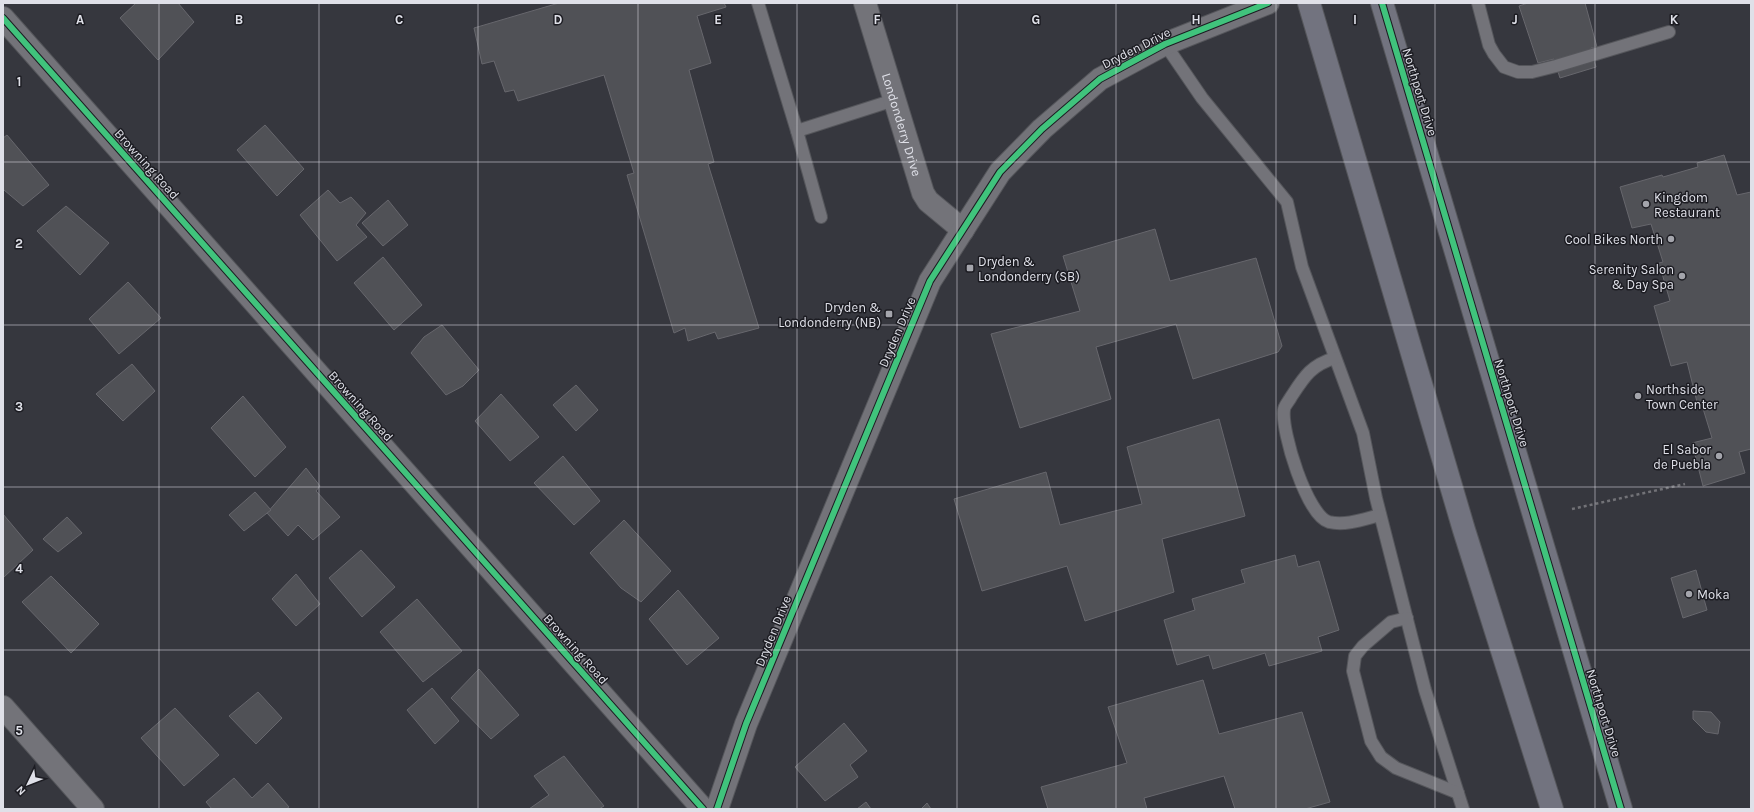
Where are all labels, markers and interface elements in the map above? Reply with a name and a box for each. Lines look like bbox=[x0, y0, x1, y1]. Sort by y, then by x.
text: A bbox=[76, 12, 84, 27]
text: B bbox=[235, 12, 243, 27]
text: C bbox=[395, 12, 403, 27]
text: D bbox=[554, 12, 563, 27]
text: E bbox=[714, 12, 722, 27]
text: F bbox=[873, 12, 881, 27]
text: G bbox=[1032, 12, 1040, 27]
text: H bbox=[1191, 12, 1201, 27]
text: I bbox=[1353, 12, 1357, 27]
text: J bbox=[1512, 12, 1518, 27]
text: K bbox=[1670, 12, 1679, 27]
street label: Dryden Drive bbox=[1099, 24, 1173, 72]
street label: Northport Drive bbox=[1399, 46, 1441, 138]
street label: Londonderry Drive bbox=[879, 71, 925, 178]
text: 1 bbox=[17, 74, 21, 89]
street label: Browning Road bbox=[112, 126, 182, 202]
place label: Kingdom Restaurant bbox=[1654, 190, 1720, 220]
marker: Kingdom Restaurant bbox=[1641, 199, 1651, 209]
place label: Cool Bikes North bbox=[1565, 232, 1663, 247]
marker: Cool Bikes North bbox=[1666, 234, 1676, 244]
text: 2 bbox=[15, 236, 23, 251]
place label: Dryden & Londonderry (SB) bbox=[978, 254, 1080, 284]
place label: Serenity Salon & Day Spa bbox=[1589, 262, 1674, 292]
marker: Dryden & Londonderry (SB) bbox=[965, 263, 975, 273]
marker: Serenity Salon & Day Spa bbox=[1677, 271, 1687, 281]
street label: Dryden Drive bbox=[875, 294, 919, 369]
place label: Dryden & Londonderry (NB) bbox=[778, 300, 881, 330]
marker: Dryden & Londonderry (NB) bbox=[884, 309, 894, 319]
street label: Northport Drive bbox=[1491, 357, 1533, 449]
street label: Browning Road bbox=[326, 368, 396, 444]
place label: Northside Town Center bbox=[1646, 382, 1718, 412]
marker: Northside Town Center bbox=[1633, 391, 1643, 401]
text: 3 bbox=[15, 399, 23, 414]
place label: El Sabor de Puebla bbox=[1653, 442, 1711, 472]
marker: El Sabor de Puebla bbox=[1714, 451, 1724, 461]
text: 4 bbox=[15, 561, 23, 576]
place label: Moka bbox=[1697, 587, 1730, 602]
marker: Moka bbox=[1684, 589, 1694, 599]
street label: Dryden Drive bbox=[752, 593, 794, 669]
street label: Browning Road bbox=[541, 611, 611, 687]
street label: Northport Drive bbox=[1583, 667, 1625, 759]
text: 5 bbox=[15, 723, 23, 738]
north arrow bbox=[8, 764, 48, 804]
text: N bbox=[14, 783, 28, 798]

